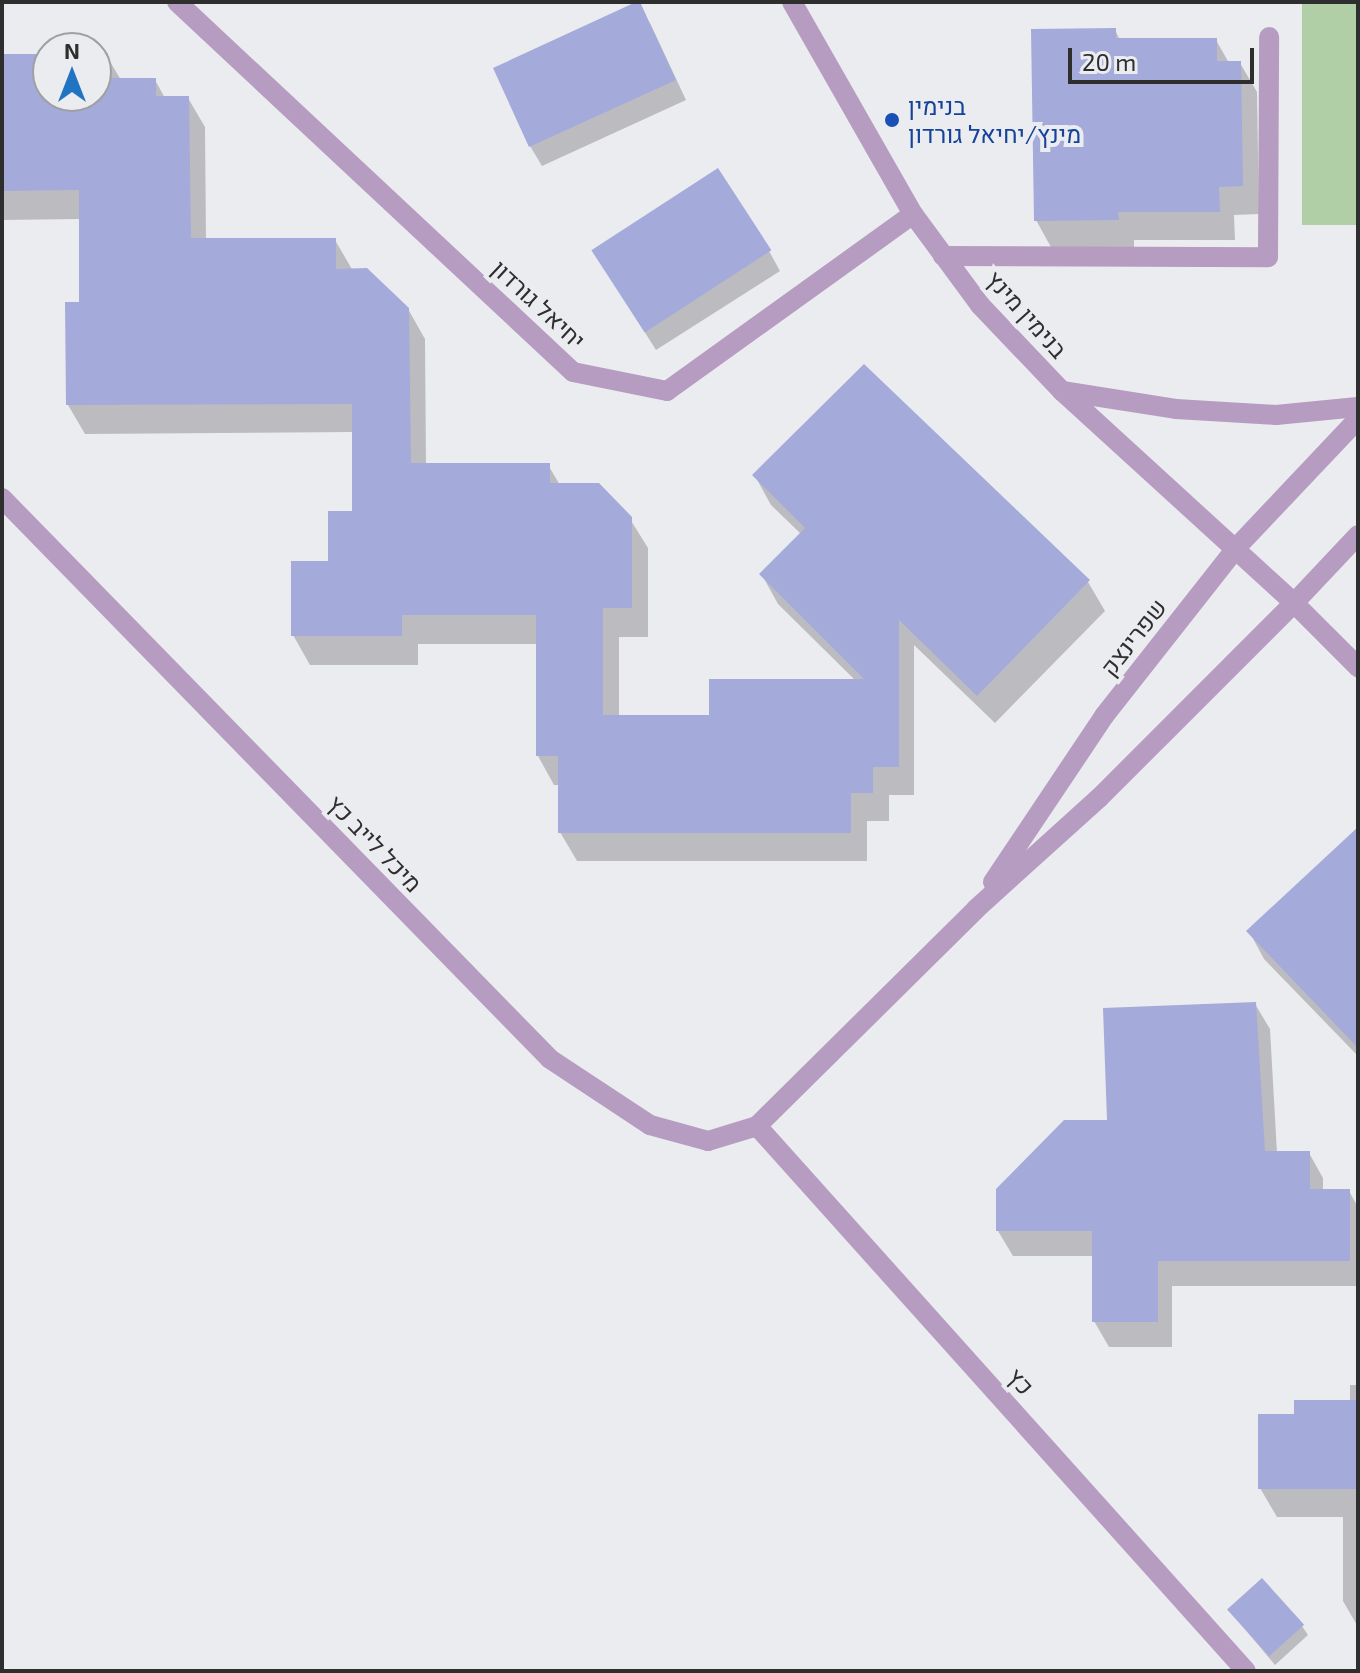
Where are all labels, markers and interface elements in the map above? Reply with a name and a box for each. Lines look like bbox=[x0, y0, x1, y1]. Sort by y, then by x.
north arrow bbox=[32, 32, 112, 112]
scale bar bbox=[1072, 32, 1258, 82]
text: N bbox=[64, 37, 80, 63]
text: 20 m bbox=[1082, 47, 1136, 76]
place label: בנימין מינץ/יחיאל גורדון bbox=[908, 92, 1081, 148]
marker: בנימין מינץ/יחיאל גורדון bbox=[883, 111, 901, 129]
street label: יחיאל גורדון bbox=[486, 254, 592, 354]
street label: בנימין מינץ bbox=[980, 264, 1074, 364]
street label: שפרינצק bbox=[1094, 593, 1172, 681]
street label: מיכל לייב כץ bbox=[322, 789, 428, 897]
street label: כץ bbox=[1002, 1362, 1040, 1400]

